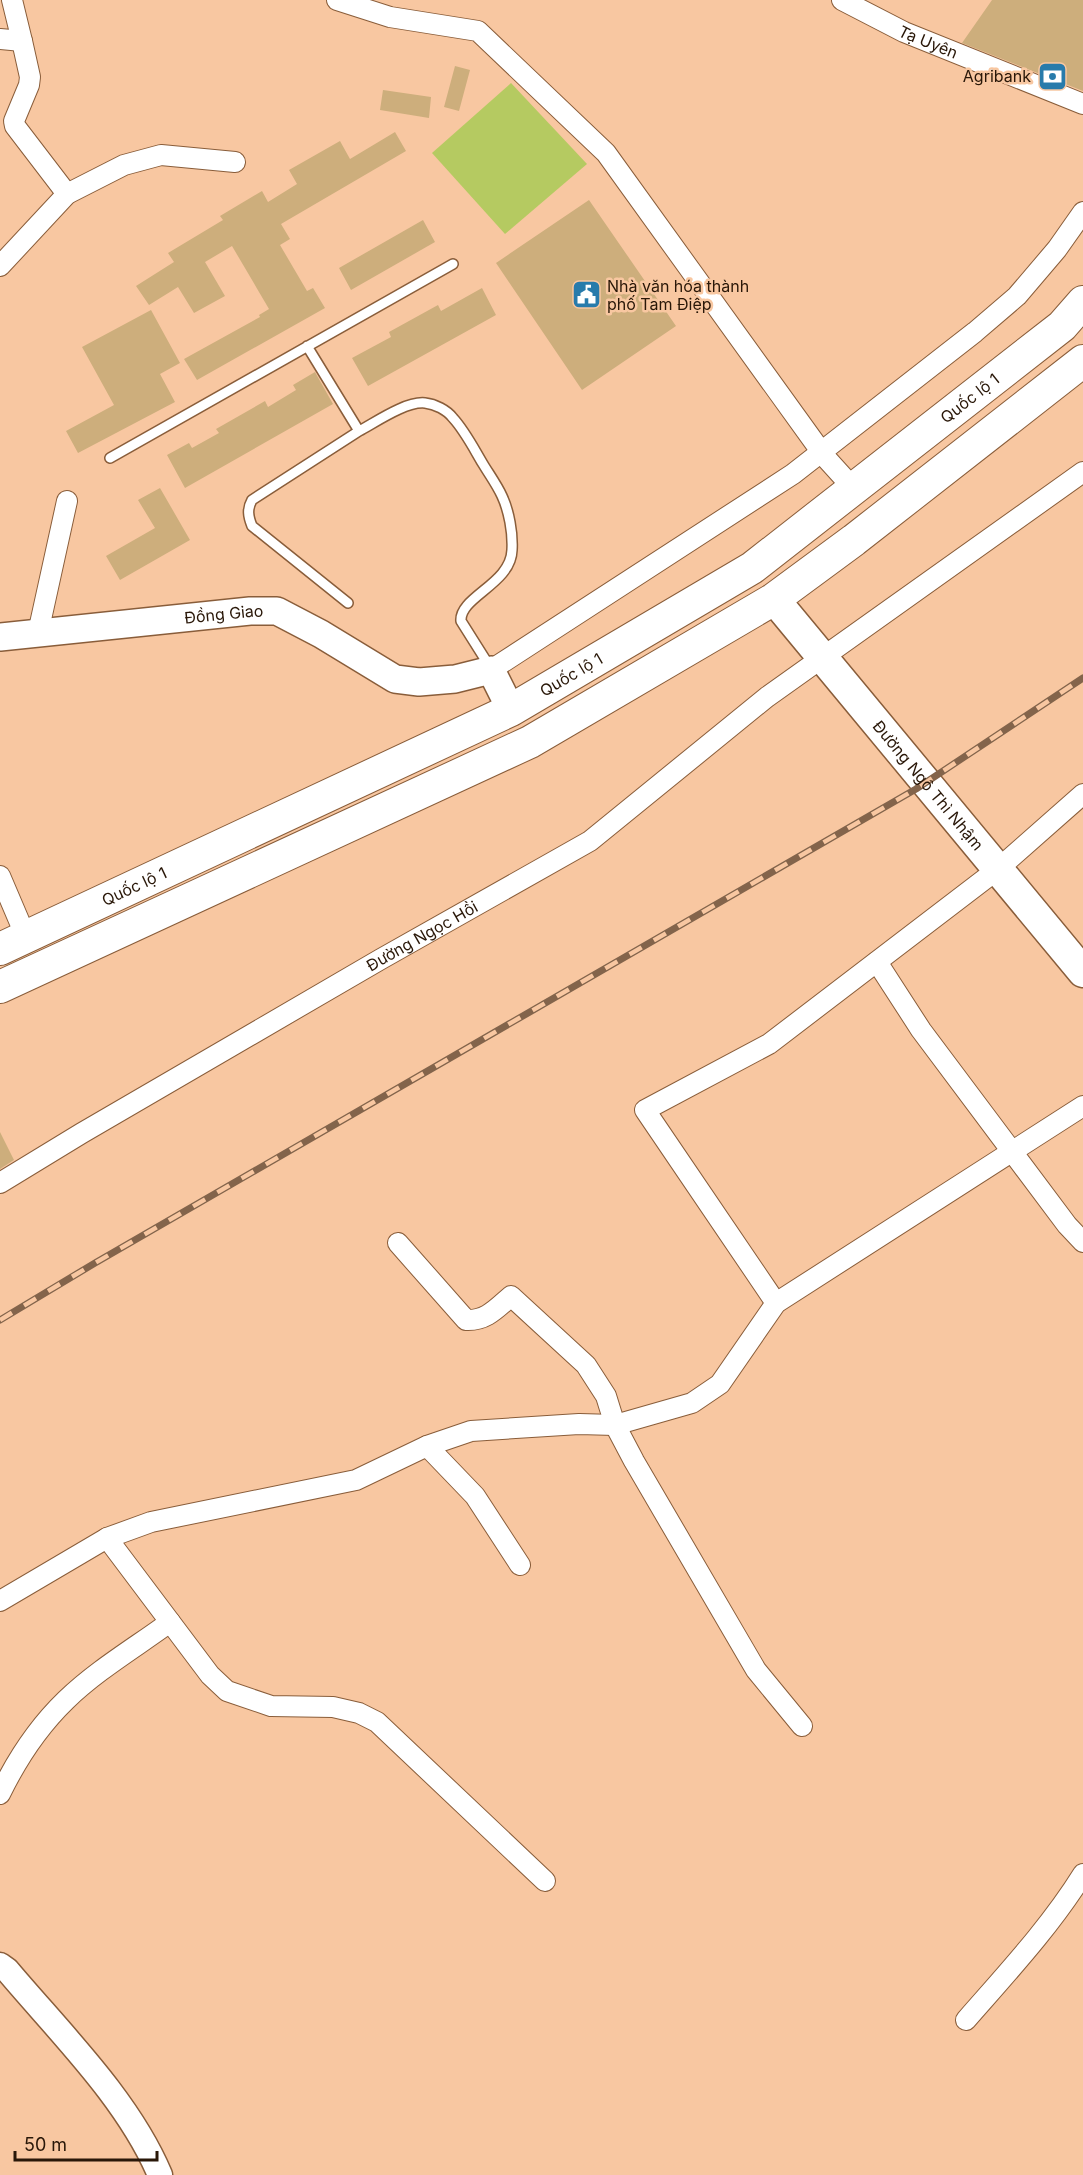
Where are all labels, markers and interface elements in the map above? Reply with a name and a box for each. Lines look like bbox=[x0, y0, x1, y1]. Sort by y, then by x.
street label: Tạ Uyên bbox=[895, 21, 961, 63]
bank icon: Agribank bbox=[1036, 60, 1068, 92]
place label: Agribank bbox=[963, 66, 1031, 86]
place label: Nhà văn hóa thành phố Tam Điệp bbox=[607, 276, 749, 314]
public building icon: Nhà văn hóa thành phố Tam Điệp bbox=[570, 279, 602, 311]
street label: Quốc lộ 1 bbox=[936, 369, 1003, 427]
street label: Đồng Giao bbox=[183, 601, 263, 628]
street label: Quốc lộ 1 bbox=[536, 648, 606, 701]
street label: Đường Ngô Thì Nhậm bbox=[869, 716, 988, 854]
street label: Quốc lộ 1 bbox=[98, 863, 170, 910]
street label: Đường Ngọc Hồi bbox=[363, 897, 481, 975]
scale bar bbox=[15, 2124, 158, 2162]
text: 50 m bbox=[24, 2134, 67, 2155]

